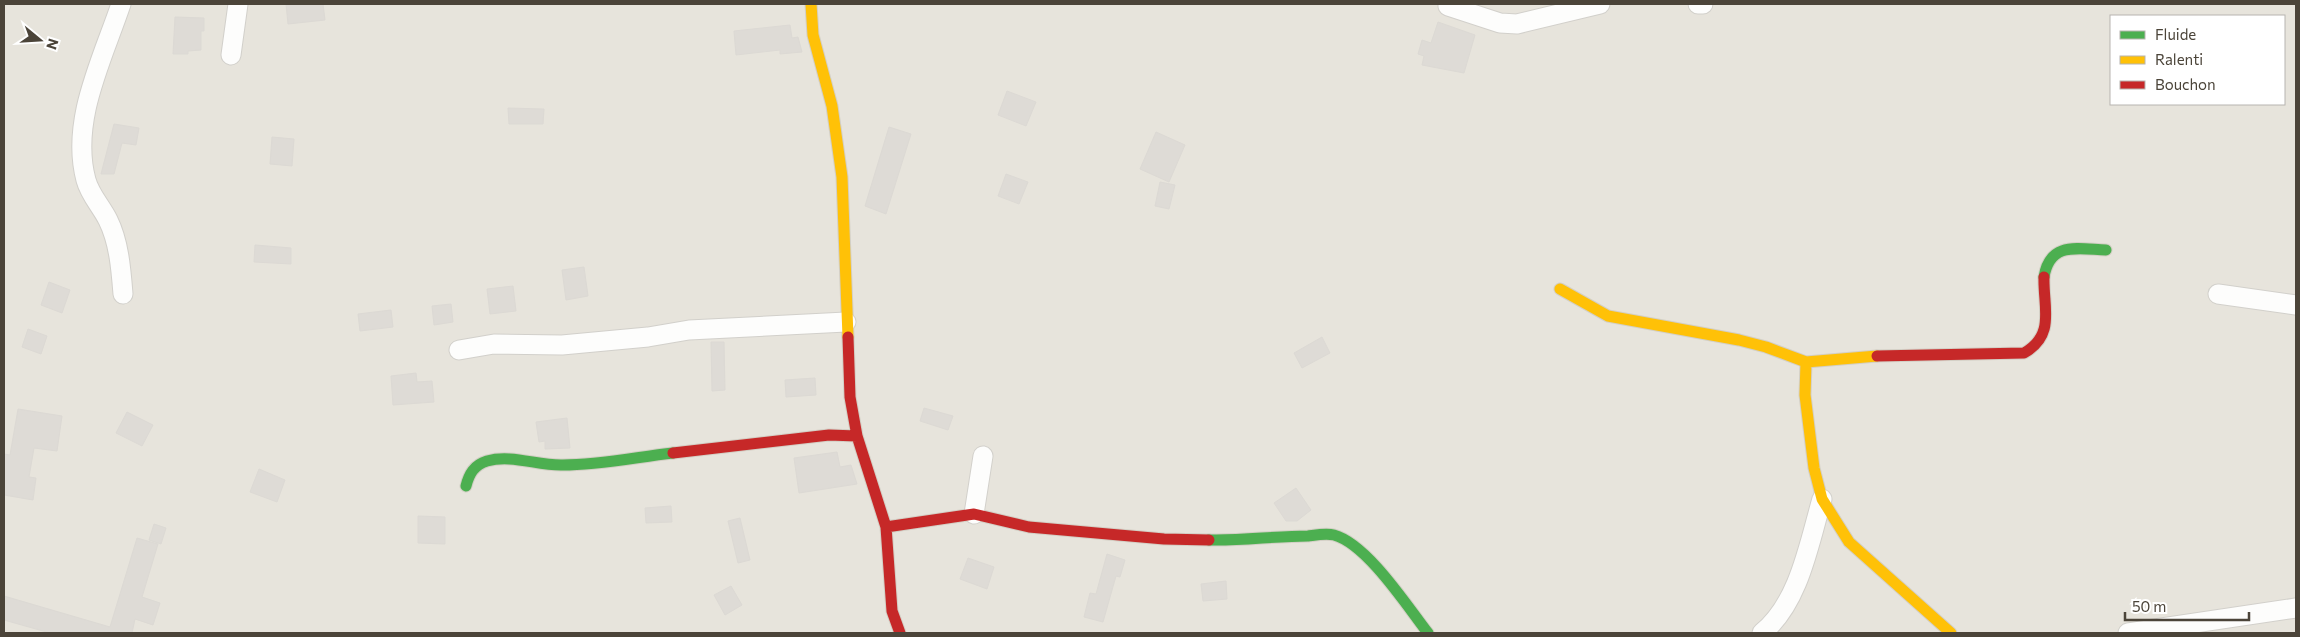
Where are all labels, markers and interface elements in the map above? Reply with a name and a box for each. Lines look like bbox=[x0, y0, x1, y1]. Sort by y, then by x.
north arrow bbox=[15, 15, 65, 65]
legend bbox=[2110, 15, 2285, 105]
text: Fluide bbox=[2155, 25, 2196, 43]
text: N bbox=[43, 37, 63, 52]
text: Ralenti bbox=[2155, 50, 2203, 68]
text: Bouchon bbox=[2155, 75, 2216, 93]
scale bar bbox=[2125, 590, 2249, 622]
text: 50 m bbox=[2132, 597, 2166, 615]

